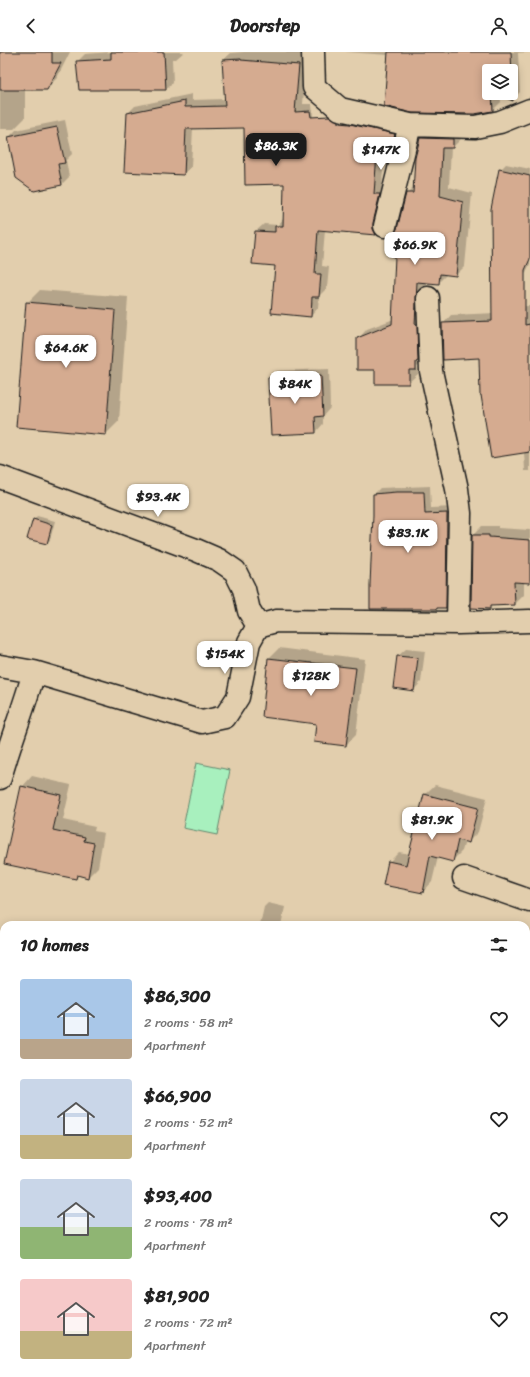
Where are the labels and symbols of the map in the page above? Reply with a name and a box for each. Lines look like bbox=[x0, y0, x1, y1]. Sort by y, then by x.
pin: $86.3K bbox=[243, 133, 309, 167]
pin: $147K bbox=[353, 137, 409, 171]
pin: $66.9K bbox=[382, 232, 448, 266]
pin: $64.6K bbox=[33, 335, 99, 369]
pin: $84K bbox=[271, 371, 319, 405]
pin: $93.4K bbox=[125, 484, 191, 518]
pin: $83.1K bbox=[375, 520, 441, 554]
pin: $154K bbox=[197, 641, 253, 675]
pin: $128K bbox=[283, 663, 339, 697]
pin: $81.9K bbox=[399, 807, 465, 841]

